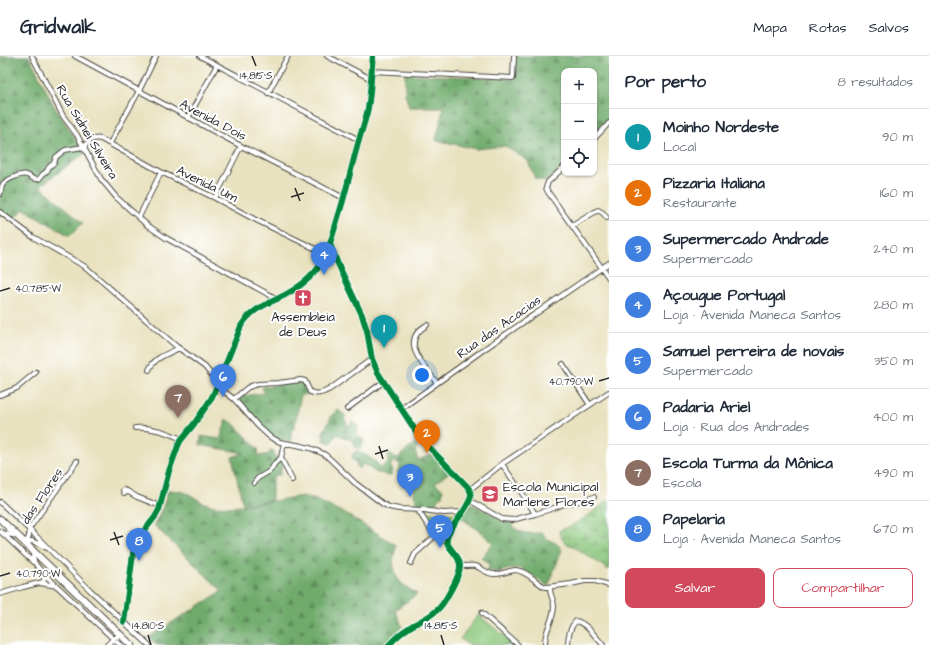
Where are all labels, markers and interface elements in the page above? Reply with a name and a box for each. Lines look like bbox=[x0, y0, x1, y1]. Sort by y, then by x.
text: Gridwalk bbox=[20, 14, 96, 41]
text: Mapa bbox=[753, 18, 787, 38]
text: Rotas bbox=[809, 18, 847, 38]
text: Salvos bbox=[869, 18, 909, 38]
map controls bbox=[561, 68, 597, 176]
button: + bbox=[561, 68, 597, 104]
text: 14.815°S bbox=[240, 69, 273, 83]
text: Por perto bbox=[625, 70, 706, 94]
text: 8 resultados bbox=[838, 73, 913, 91]
street label: Rua Sidnei Silveira bbox=[52, 81, 123, 183]
street label: Avenida Dois bbox=[176, 95, 250, 145]
button: − bbox=[561, 104, 597, 140]
text: Moinho Nordeste bbox=[663, 117, 779, 138]
text: 1 bbox=[637, 128, 639, 146]
text: 90 m bbox=[882, 128, 913, 146]
text: Local bbox=[663, 138, 696, 156]
button: locate bbox=[561, 140, 597, 176]
street label: Avenida Um bbox=[173, 161, 242, 207]
text: Pizzaria Italiana bbox=[663, 173, 765, 194]
text: 2 bbox=[634, 184, 642, 202]
text: 160 m bbox=[880, 184, 913, 202]
text: Restaurante bbox=[663, 194, 737, 212]
text: Supermercado Andrade bbox=[663, 229, 829, 250]
text: 3 bbox=[635, 240, 641, 258]
text: 240 m bbox=[873, 240, 913, 258]
pin: 4 bbox=[311, 242, 337, 275]
text: Supermercado bbox=[663, 250, 753, 268]
text: 40.785°W bbox=[15, 282, 62, 296]
text: Açougue Portugal bbox=[663, 285, 785, 306]
church icon: Assembleia de Deus bbox=[293, 288, 313, 308]
street label: Rua das Acacias bbox=[453, 291, 545, 363]
text: 4 bbox=[634, 296, 642, 314]
text: 280 m bbox=[874, 296, 913, 314]
text: Loja · Avenida Maneca Santos bbox=[663, 306, 841, 324]
place label: Assembleia de Deus bbox=[271, 308, 335, 341]
pin: 1 bbox=[371, 315, 397, 348]
text: Samuel perreira de novais bbox=[663, 341, 844, 362]
text: 5 bbox=[633, 352, 643, 370]
text: 350 m bbox=[874, 352, 913, 370]
text: Supermercado bbox=[663, 362, 753, 380]
pin: 6 bbox=[210, 364, 236, 397]
your location bbox=[412, 365, 432, 385]
text: 40.790°W bbox=[549, 375, 594, 389]
pin: 7 bbox=[165, 385, 191, 418]
text: Padaria Ariel bbox=[663, 397, 750, 418]
text: 6 bbox=[634, 408, 642, 426]
text: 400 m bbox=[872, 408, 913, 426]
text: Loja · Rua dos Andrades bbox=[663, 418, 809, 436]
pin: 2 bbox=[414, 420, 440, 453]
text: Escola Turma da Mônica bbox=[663, 453, 833, 474]
street label: das Flores bbox=[17, 464, 68, 528]
pin: 3 bbox=[397, 464, 423, 497]
text: 7 bbox=[634, 464, 642, 482]
text: 490 m bbox=[873, 464, 913, 482]
text: Escola bbox=[663, 474, 701, 492]
place label: Escola Municipal Marlene Flores bbox=[503, 478, 599, 511]
school or university icon: Escola Municipal Marlene Flores bbox=[480, 484, 500, 504]
text: Papelaria bbox=[663, 509, 725, 530]
pin: 5 bbox=[427, 515, 453, 548]
text: 8 bbox=[634, 520, 642, 538]
text: 670 m bbox=[873, 520, 913, 538]
pin: 8 bbox=[126, 528, 152, 561]
text: Loja · Avenida Maneca Santos bbox=[663, 530, 841, 548]
text: 40.790°W bbox=[16, 567, 61, 581]
button: Salvar bbox=[625, 568, 765, 608]
button: Compartilhar bbox=[773, 568, 913, 608]
text: 14.810°S bbox=[132, 619, 165, 633]
text: 14.815°S bbox=[425, 619, 458, 633]

